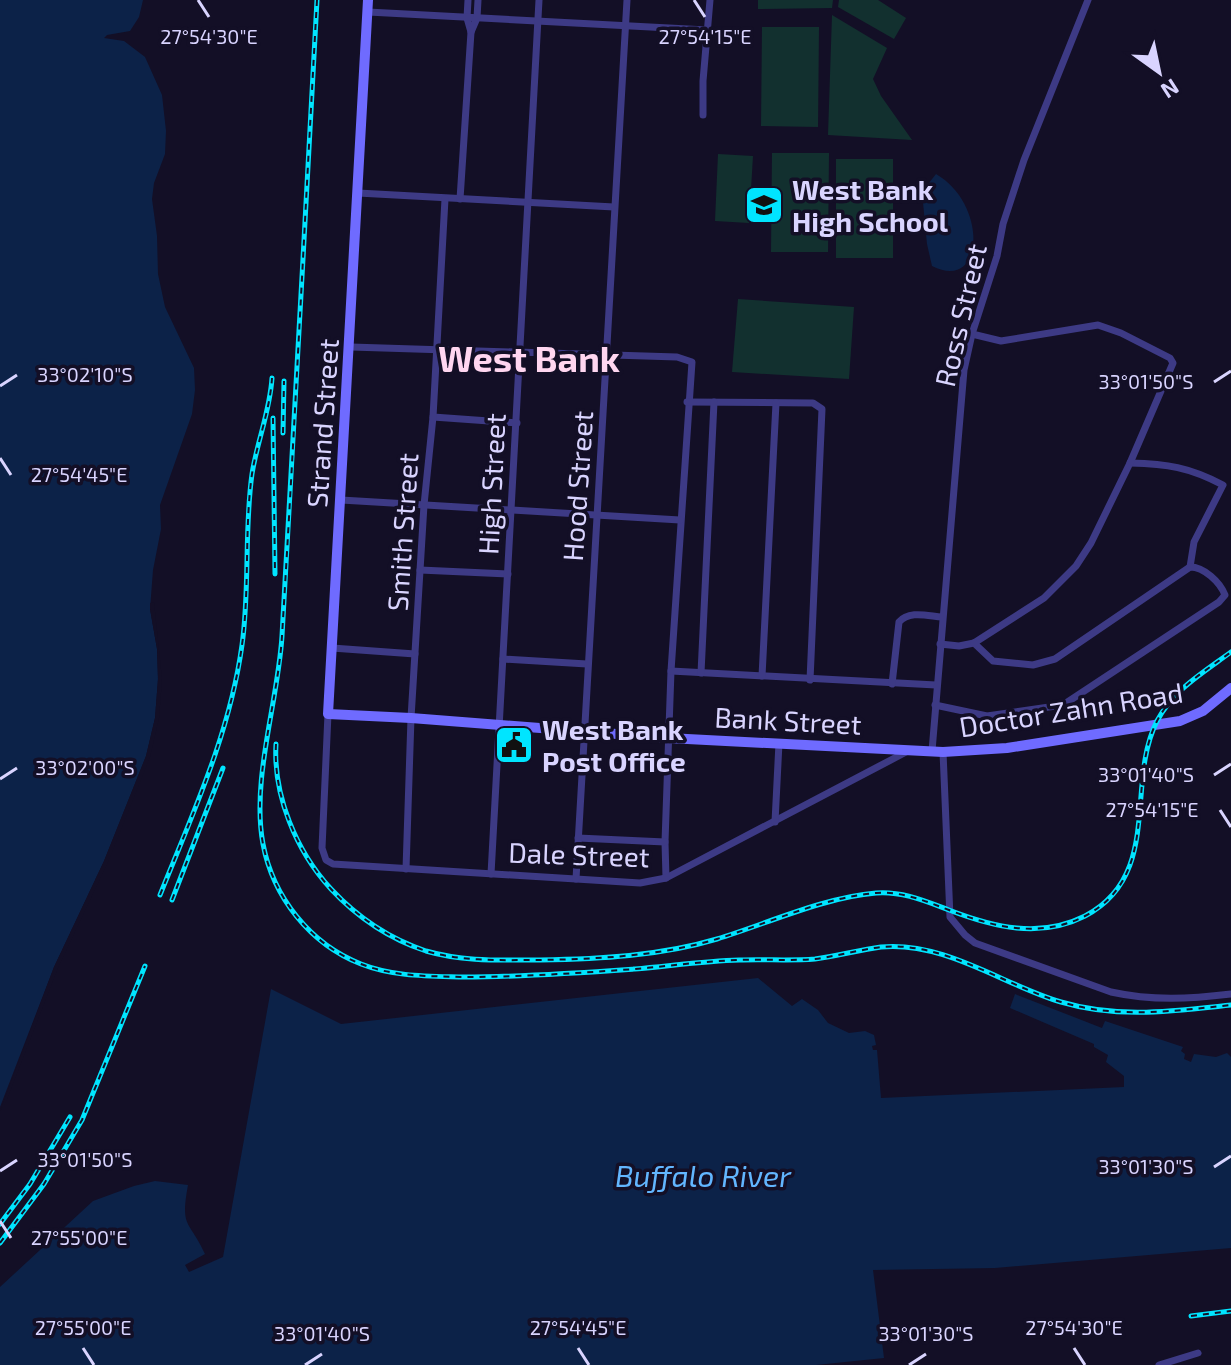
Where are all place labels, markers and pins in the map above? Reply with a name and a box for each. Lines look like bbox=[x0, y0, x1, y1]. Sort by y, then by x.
place label: West Bank High School bbox=[792, 172, 949, 238]
school or university icon: West Bank High School bbox=[743, 184, 785, 226]
place label: West Bank Post Office bbox=[542, 712, 686, 778]
public building icon: West Bank Post Office bbox=[493, 724, 535, 766]

